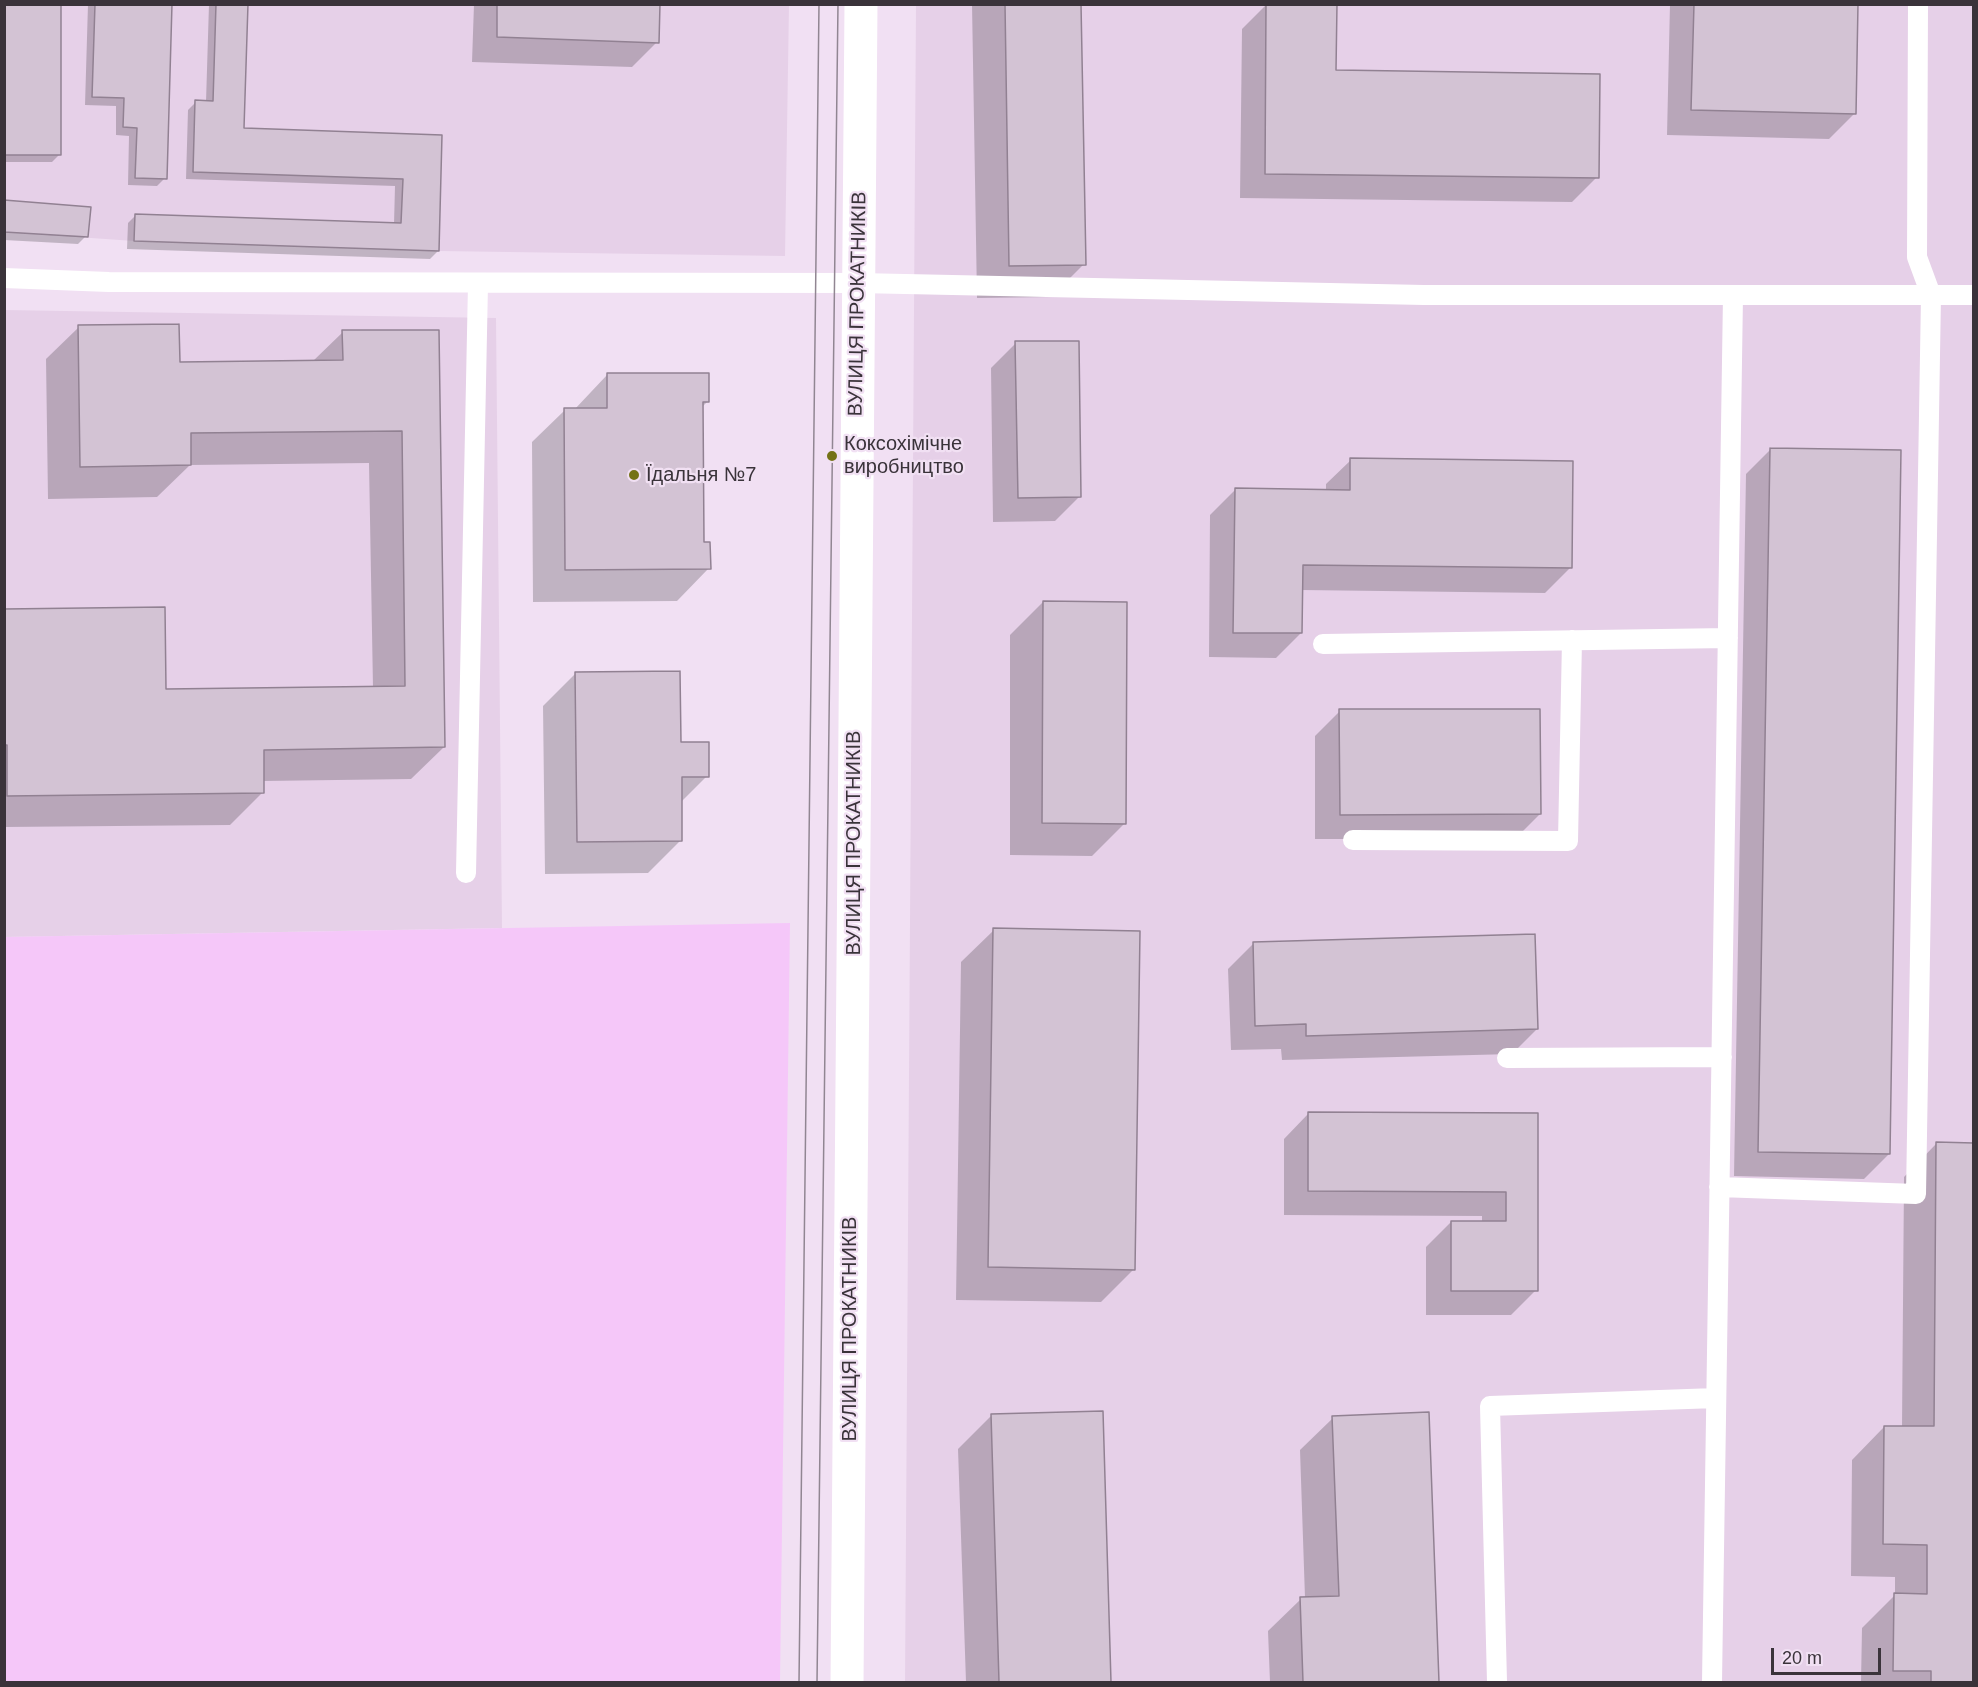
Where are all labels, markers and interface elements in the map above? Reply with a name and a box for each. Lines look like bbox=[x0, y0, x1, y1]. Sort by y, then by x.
street label: ВУЛИЦЯ ПРОКАТНИКІВ bbox=[844, 191, 872, 417]
place label: Коксохімічне виробництво bbox=[844, 432, 964, 479]
marker: Коксохімічне виробництво bbox=[825, 449, 839, 463]
place label: Їдальня №7 bbox=[646, 463, 756, 487]
marker: Їдальня №7 bbox=[627, 468, 641, 482]
street label: ВУЛИЦЯ ПРОКАТНИКІВ bbox=[842, 731, 866, 955]
street label: ВУЛИЦЯ ПРОКАТНИКІВ bbox=[838, 1217, 862, 1441]
scale bar bbox=[1774, 1636, 1884, 1674]
text: 20 m bbox=[1782, 1648, 1822, 1668]

